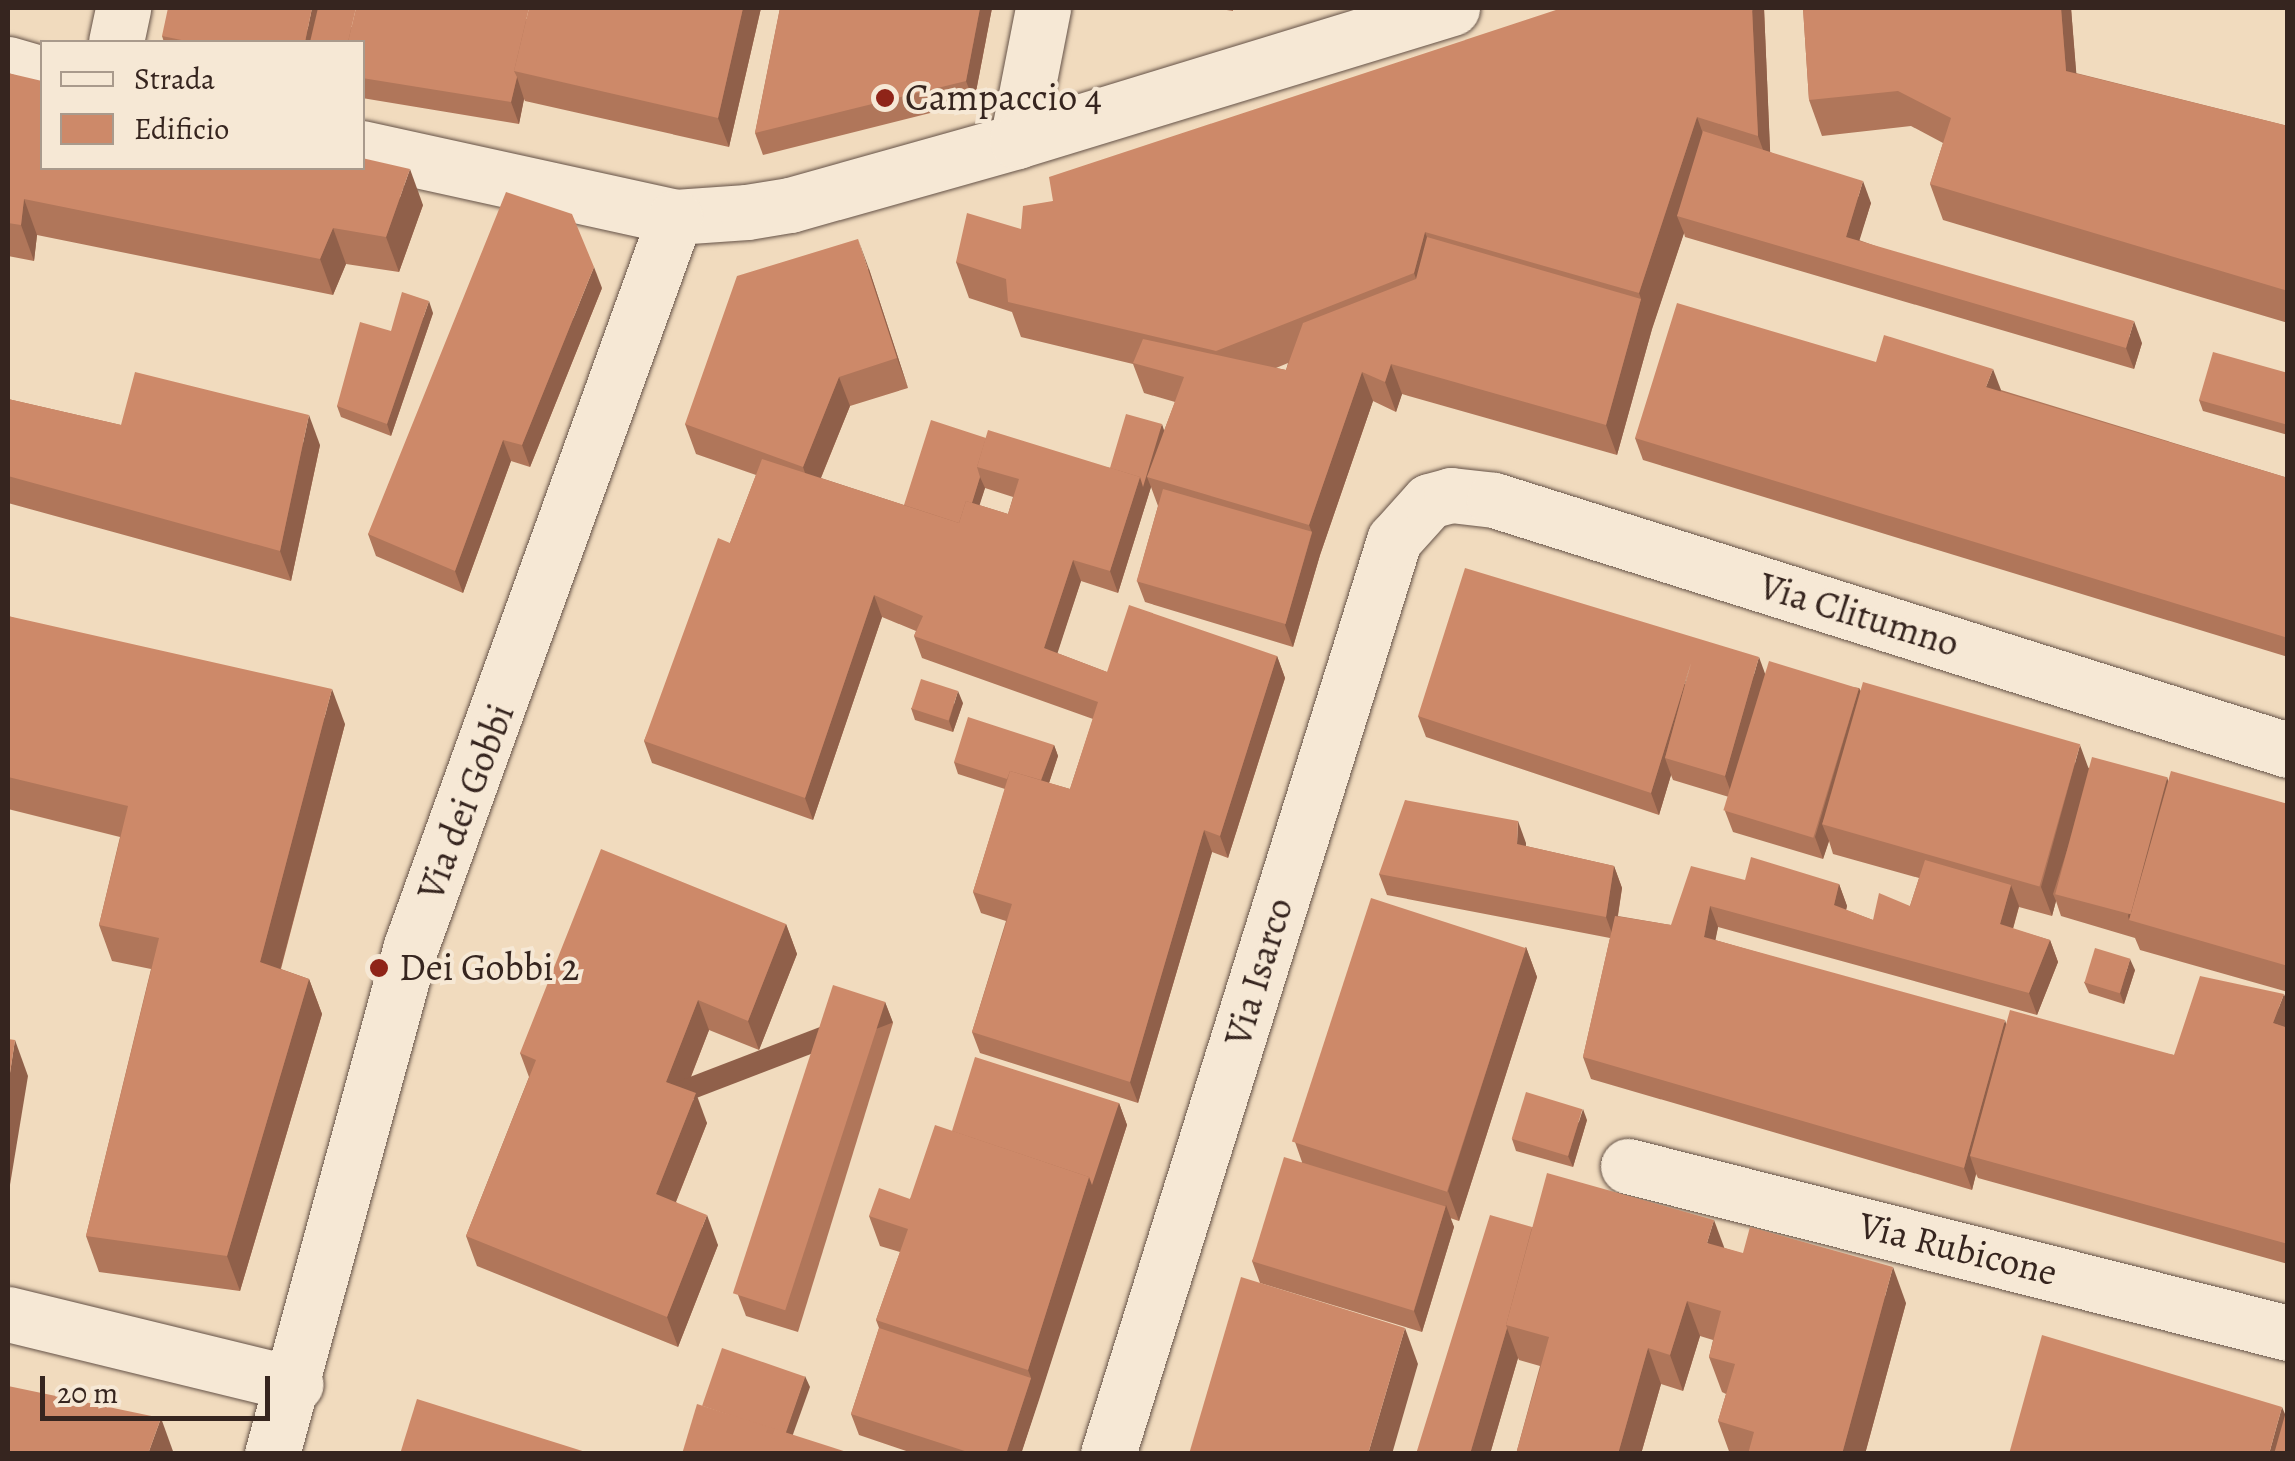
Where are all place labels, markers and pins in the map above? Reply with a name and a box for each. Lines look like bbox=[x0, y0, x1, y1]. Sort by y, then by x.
place label: Campaccio 4 bbox=[905, 75, 1102, 121]
marker: Campaccio 4 bbox=[874, 87, 896, 109]
place label: Dei Gobbi 2 bbox=[399, 945, 579, 991]
marker: Dei Gobbi 2 bbox=[368, 957, 390, 979]

